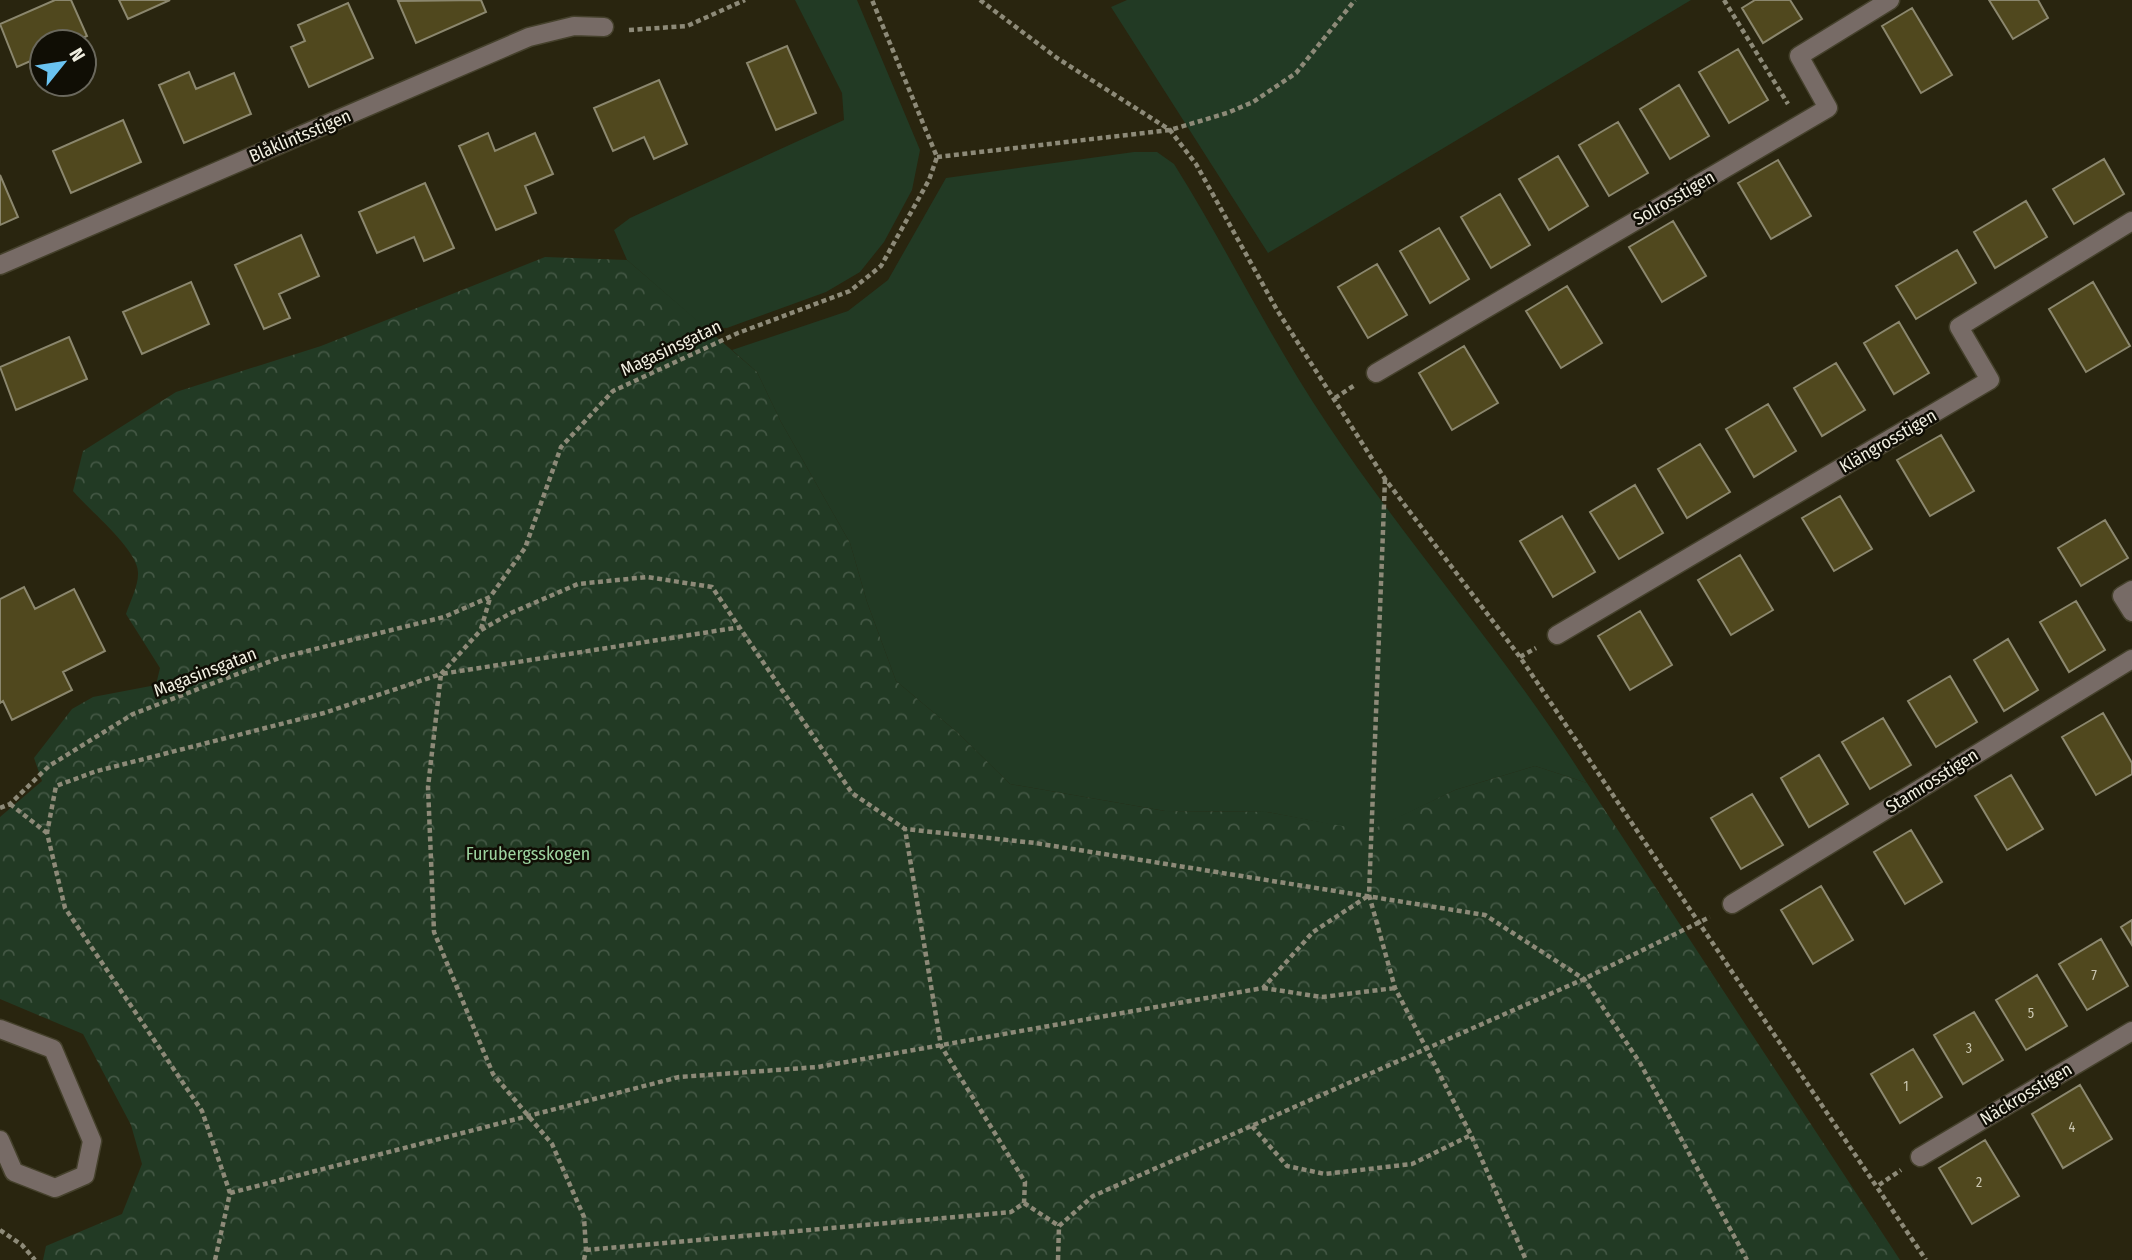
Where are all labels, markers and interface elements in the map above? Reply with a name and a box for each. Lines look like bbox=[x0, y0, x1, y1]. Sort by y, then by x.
north arrow bbox=[28, 28, 98, 98]
text: N bbox=[64, 44, 90, 65]
street label: Blåklintsstigen bbox=[246, 105, 354, 167]
street label: Solrosstigen bbox=[1629, 166, 1719, 230]
street label: Magasinsgatan bbox=[617, 315, 725, 381]
street label: Klängrosstigen bbox=[1836, 404, 1940, 478]
street label: Magasinsgatan bbox=[150, 642, 260, 702]
street label: Stamrosstigen bbox=[1882, 744, 1982, 818]
park label: Furubergsskogen bbox=[466, 843, 590, 865]
house number: 7 bbox=[2091, 967, 2097, 984]
house number: 5 bbox=[2028, 1005, 2034, 1022]
house number: 3 bbox=[1966, 1040, 1972, 1057]
street label: Näckrosstigen bbox=[1976, 1058, 2076, 1130]
house number: 1 bbox=[1903, 1078, 1909, 1095]
house number: 4 bbox=[2069, 1119, 2076, 1136]
house number: 2 bbox=[1976, 1174, 1982, 1191]

